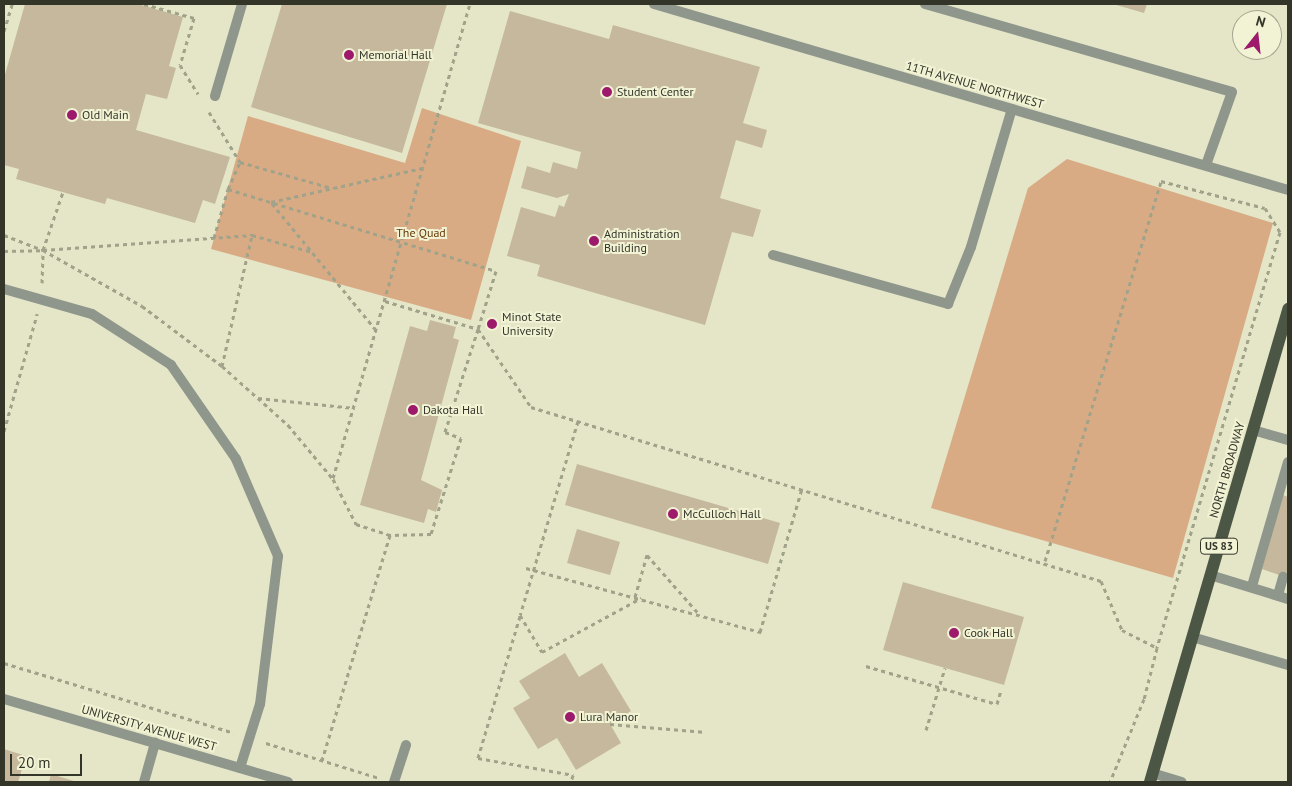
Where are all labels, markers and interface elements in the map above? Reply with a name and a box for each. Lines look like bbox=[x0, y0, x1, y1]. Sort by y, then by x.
north arrow bbox=[1232, 10, 1282, 60]
text: N bbox=[1254, 12, 1268, 31]
place label: Memorial Hall bbox=[359, 48, 432, 62]
marker: Memorial Hall bbox=[343, 49, 355, 61]
street label: 11TH AVENUE NORTHWEST bbox=[904, 58, 1046, 112]
place label: Student Center bbox=[617, 85, 693, 99]
marker: Student Center bbox=[601, 86, 613, 98]
place label: Old Main bbox=[82, 108, 129, 122]
marker: Old Main bbox=[66, 109, 78, 121]
park label: The Quad bbox=[396, 226, 446, 240]
place label: Administration Building bbox=[604, 227, 680, 255]
marker: Administration Building bbox=[588, 235, 600, 247]
place label: Minot State University bbox=[502, 310, 561, 338]
marker: Minot State University bbox=[486, 318, 498, 330]
place label: Dakota Hall bbox=[423, 403, 483, 417]
marker: Dakota Hall bbox=[407, 404, 419, 416]
street label: NORTH BROADWAY bbox=[1206, 420, 1248, 520]
place label: McCulloch Hall bbox=[683, 507, 761, 521]
marker: McCulloch Hall bbox=[667, 508, 679, 520]
road number: US 83 bbox=[1199, 538, 1239, 554]
place label: Cook Hall bbox=[964, 626, 1013, 640]
marker: Cook Hall bbox=[948, 627, 960, 639]
street label: UNIVERSITY AVENUE WEST bbox=[79, 702, 219, 754]
place label: Lura Manor bbox=[580, 710, 638, 724]
marker: Lura Manor bbox=[564, 711, 576, 723]
scale bar bbox=[12, 744, 85, 776]
text: 20 m bbox=[18, 753, 51, 772]

